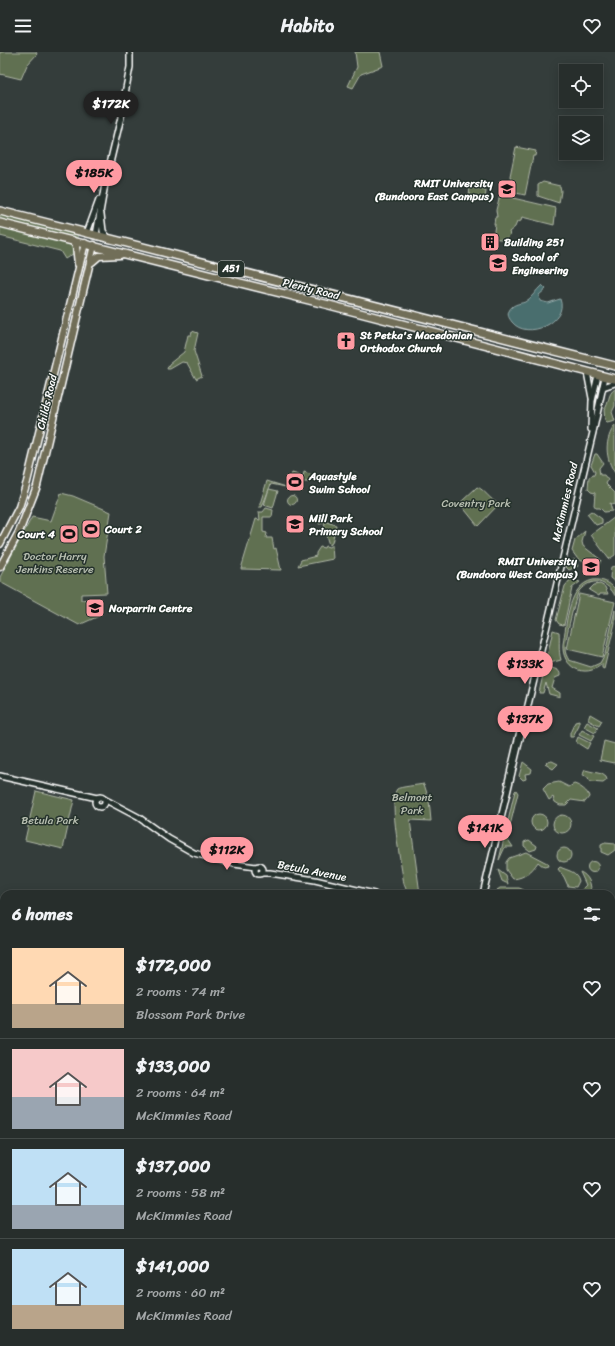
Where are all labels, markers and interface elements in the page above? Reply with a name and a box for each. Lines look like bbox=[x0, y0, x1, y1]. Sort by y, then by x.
text: Habito bbox=[281, 10, 334, 42]
icon: menu bbox=[12, 15, 34, 37]
icon: heart bbox=[581, 15, 603, 37]
map controls bbox=[559, 64, 603, 160]
button: locate bbox=[559, 64, 603, 108]
pin: $172K bbox=[83, 91, 139, 125]
text: $172K bbox=[92, 92, 130, 115]
button: layers bbox=[559, 116, 603, 160]
pin: $185K bbox=[66, 160, 122, 194]
text: $185K bbox=[75, 161, 113, 184]
place label: RMIT University (Bundoora East Campus) bbox=[375, 174, 494, 206]
school or university icon: RMIT University (Bundoora East Campus) bbox=[496, 178, 518, 200]
building icon: Building 251 bbox=[479, 231, 501, 253]
place label: Building 251 bbox=[504, 233, 564, 252]
place label: School of Engineering bbox=[511, 248, 569, 280]
school or university icon: School of Engineering bbox=[487, 252, 509, 274]
road number: A51 bbox=[218, 261, 244, 277]
street label: Plenty Road bbox=[281, 273, 343, 306]
place label: St Petka's Macedonian Orthodox Church bbox=[359, 326, 472, 358]
church icon: St Petka's Macedonian Orthodox Church bbox=[335, 330, 357, 352]
street label: Childs Road bbox=[31, 371, 63, 431]
street label: McKimmies Road bbox=[547, 459, 584, 544]
place label: Aquastyle Swim School bbox=[308, 467, 371, 499]
sports icon: Aquastyle Swim School bbox=[284, 471, 306, 493]
park label: Coventry Park bbox=[441, 494, 511, 513]
place label: Mill Park Primary School bbox=[308, 509, 384, 541]
school or university icon: Mill Park Primary School bbox=[284, 513, 306, 535]
sports icon: Court 2 bbox=[80, 518, 102, 540]
place label: Court 2 bbox=[104, 520, 143, 539]
sports icon: Court 4 bbox=[58, 523, 80, 545]
place label: Court 4 bbox=[17, 525, 55, 544]
park label: Doctor Harry Jenkins Reserve bbox=[15, 547, 94, 579]
place label: RMIT University (Bundoora West Campus) bbox=[456, 552, 578, 584]
school or university icon: RMIT University (Bundoora West Campus) bbox=[580, 556, 602, 578]
school or university icon: Norparrin Centre bbox=[84, 597, 106, 619]
place label: Norparrin Centre bbox=[108, 599, 193, 618]
pin: $133K bbox=[497, 651, 553, 685]
text: $133K bbox=[507, 652, 543, 675]
pin: $137K bbox=[497, 706, 553, 740]
text: $137K bbox=[507, 707, 543, 730]
park label: Belmont Park bbox=[392, 788, 432, 820]
park label: Betula Park bbox=[21, 811, 79, 830]
pin: $141K bbox=[457, 815, 513, 849]
text: $141K bbox=[467, 816, 503, 839]
pin: $112K bbox=[199, 837, 255, 871]
text: $112K bbox=[209, 838, 245, 861]
street label: Betula Avenue bbox=[276, 855, 349, 887]
text: 6 homes bbox=[12, 899, 72, 929]
icon: filters bbox=[581, 903, 603, 925]
text: $172,000 bbox=[136, 950, 211, 980]
icon: home bbox=[44, 964, 92, 1012]
icon: heart bbox=[581, 977, 603, 999]
text: 2 rooms · 74 m² bbox=[136, 980, 225, 1003]
text: Blossom Park Drive bbox=[136, 1003, 245, 1026]
text: $133,000 bbox=[136, 1051, 210, 1081]
icon: home bbox=[44, 1065, 92, 1113]
icon: heart bbox=[581, 1078, 603, 1100]
text: 2 rooms · 64 m² bbox=[136, 1081, 225, 1104]
text: McKimmies Road bbox=[136, 1104, 232, 1127]
text: $137,000 bbox=[136, 1151, 211, 1181]
icon: home bbox=[44, 1165, 92, 1213]
icon: heart bbox=[581, 1178, 603, 1200]
text: 2 rooms · 58 m² bbox=[136, 1181, 225, 1204]
text: McKimmies Road bbox=[136, 1204, 232, 1227]
text: $141,000 bbox=[136, 1251, 209, 1281]
icon: home bbox=[44, 1265, 92, 1313]
icon: heart bbox=[581, 1278, 603, 1300]
text: 2 rooms · 60 m² bbox=[136, 1281, 225, 1304]
text: McKimmies Road bbox=[136, 1304, 232, 1327]

